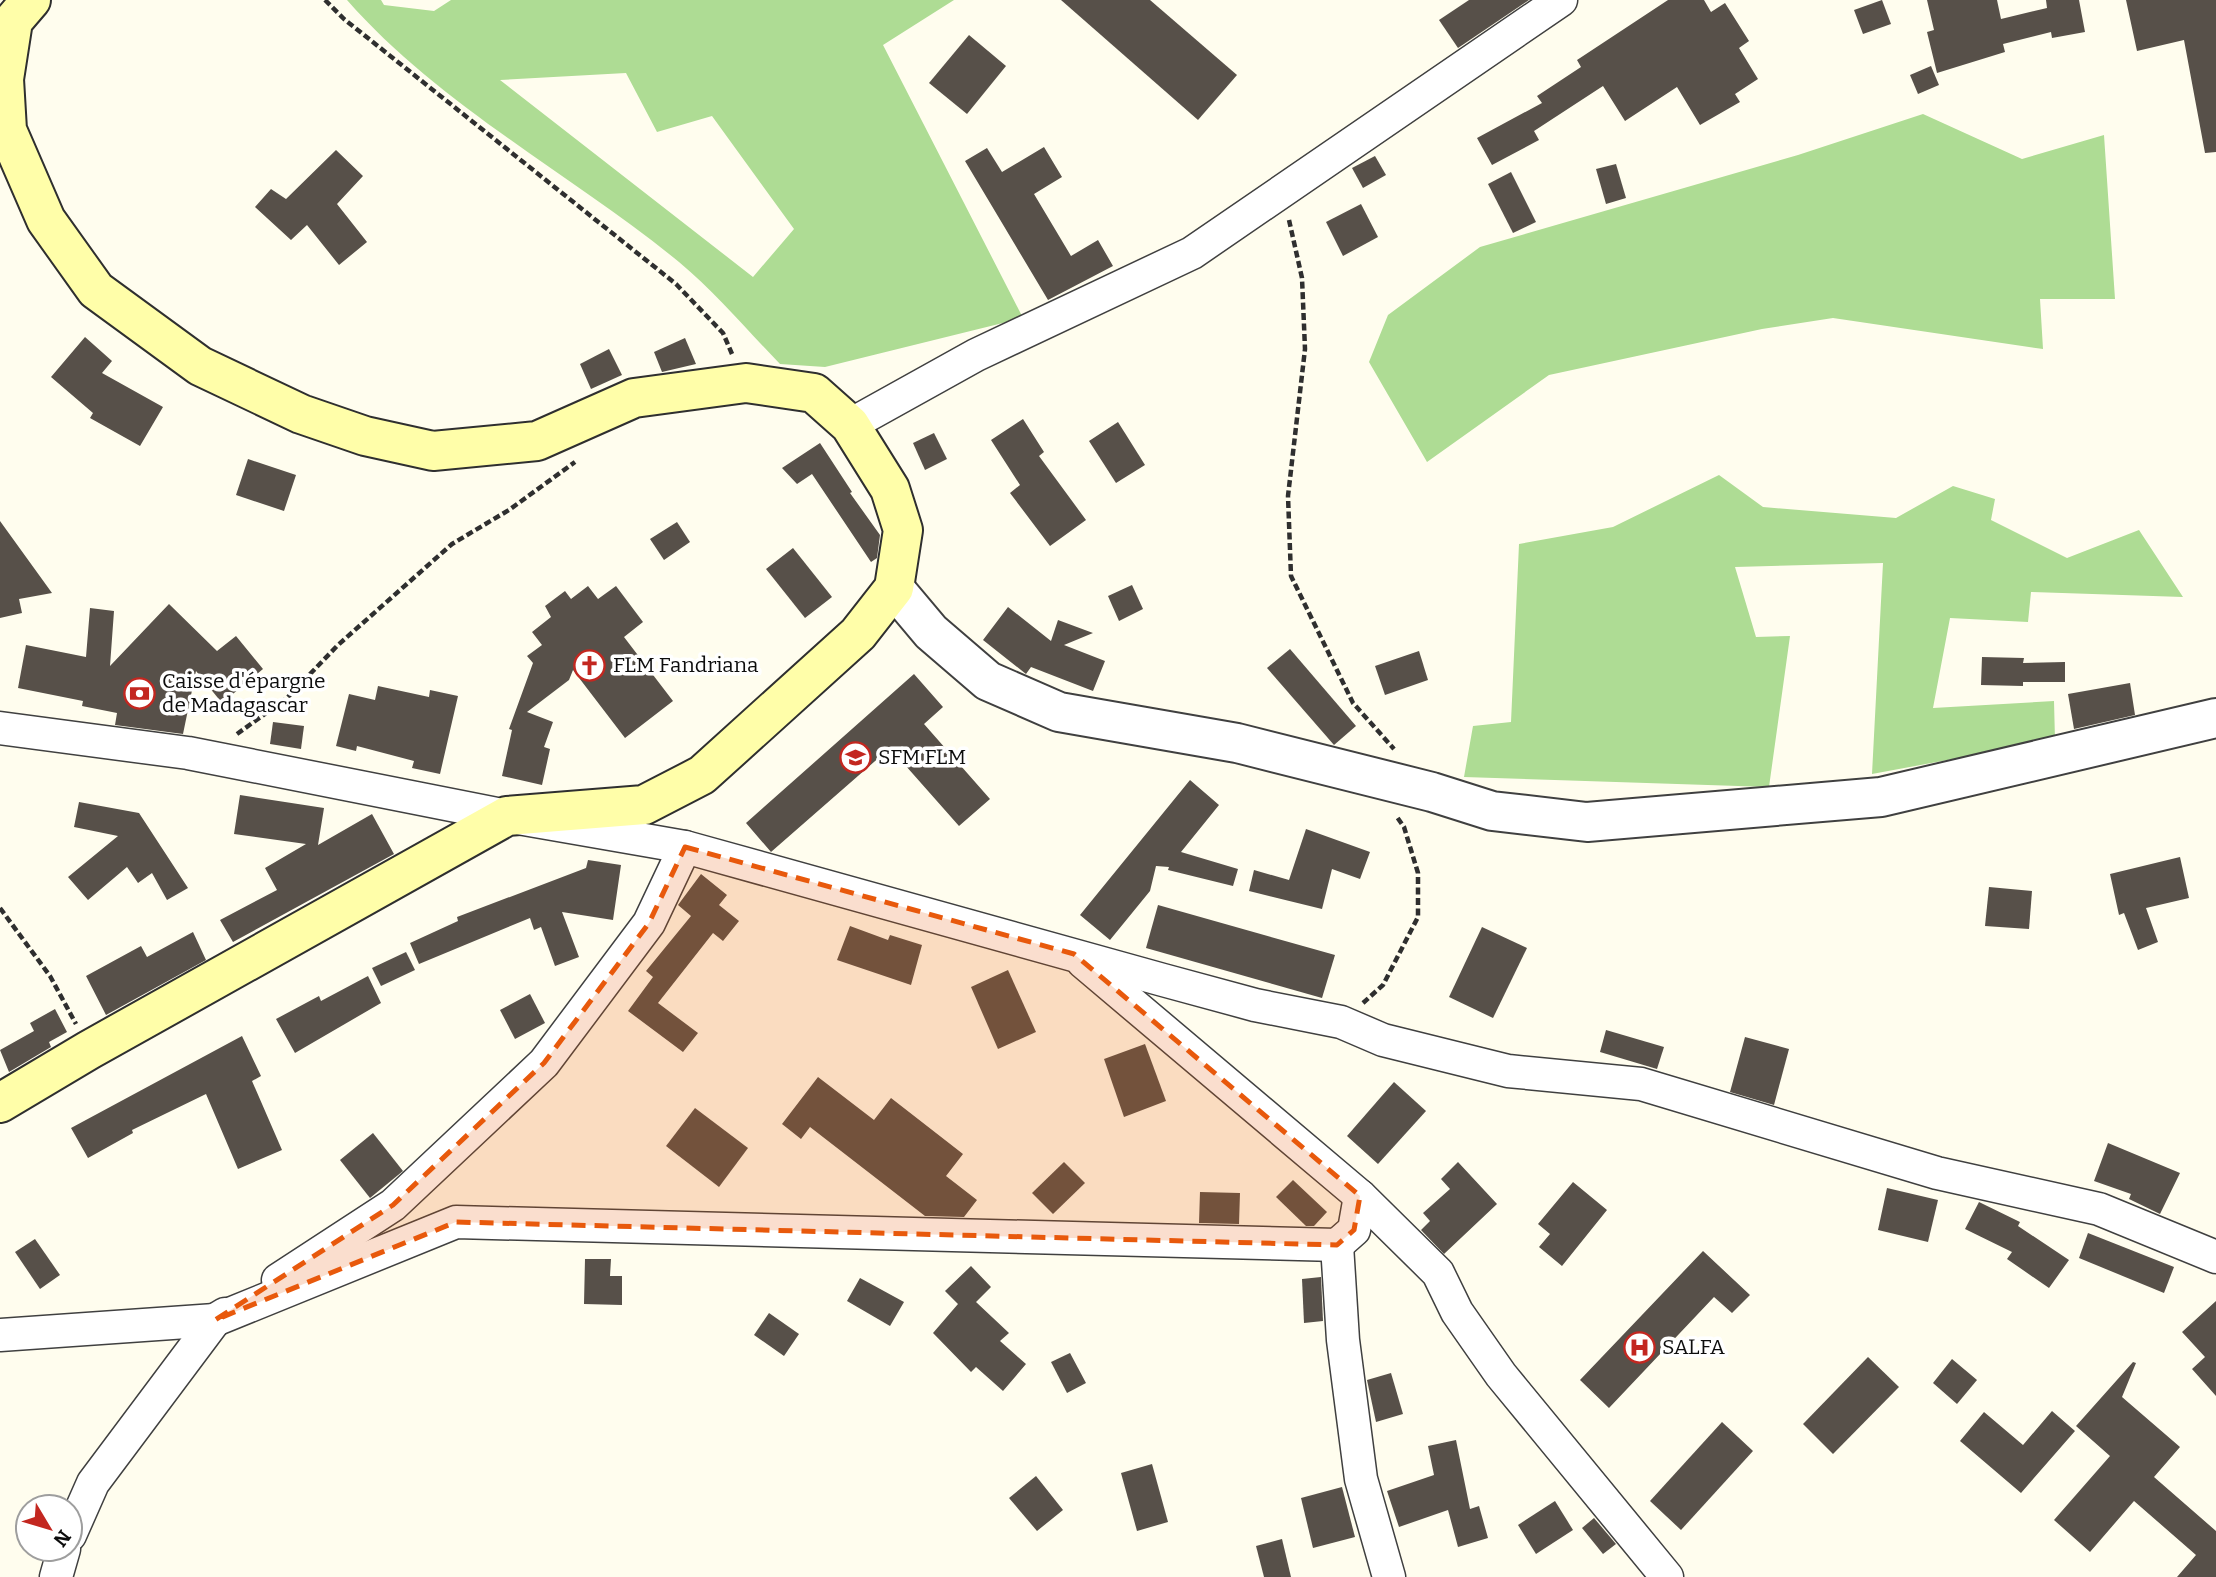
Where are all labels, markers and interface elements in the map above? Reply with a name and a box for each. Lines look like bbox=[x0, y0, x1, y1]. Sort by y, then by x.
church icon: FLM Fandriana bbox=[573, 648, 607, 682]
place label: FLM Fandriana bbox=[613, 652, 759, 678]
place label: Caisse d'épargne de Madagascar bbox=[162, 668, 325, 718]
bank icon: Caisse d'épargne de Madagascar bbox=[122, 676, 156, 710]
school or university icon: SFM FLM bbox=[838, 740, 872, 774]
place label: SFM FLM bbox=[878, 744, 966, 770]
hospital icon: SALFA bbox=[1622, 1330, 1656, 1364]
place label: SALFA bbox=[1662, 1334, 1725, 1360]
north arrow bbox=[14, 1493, 84, 1563]
text: N bbox=[48, 1525, 76, 1551]

